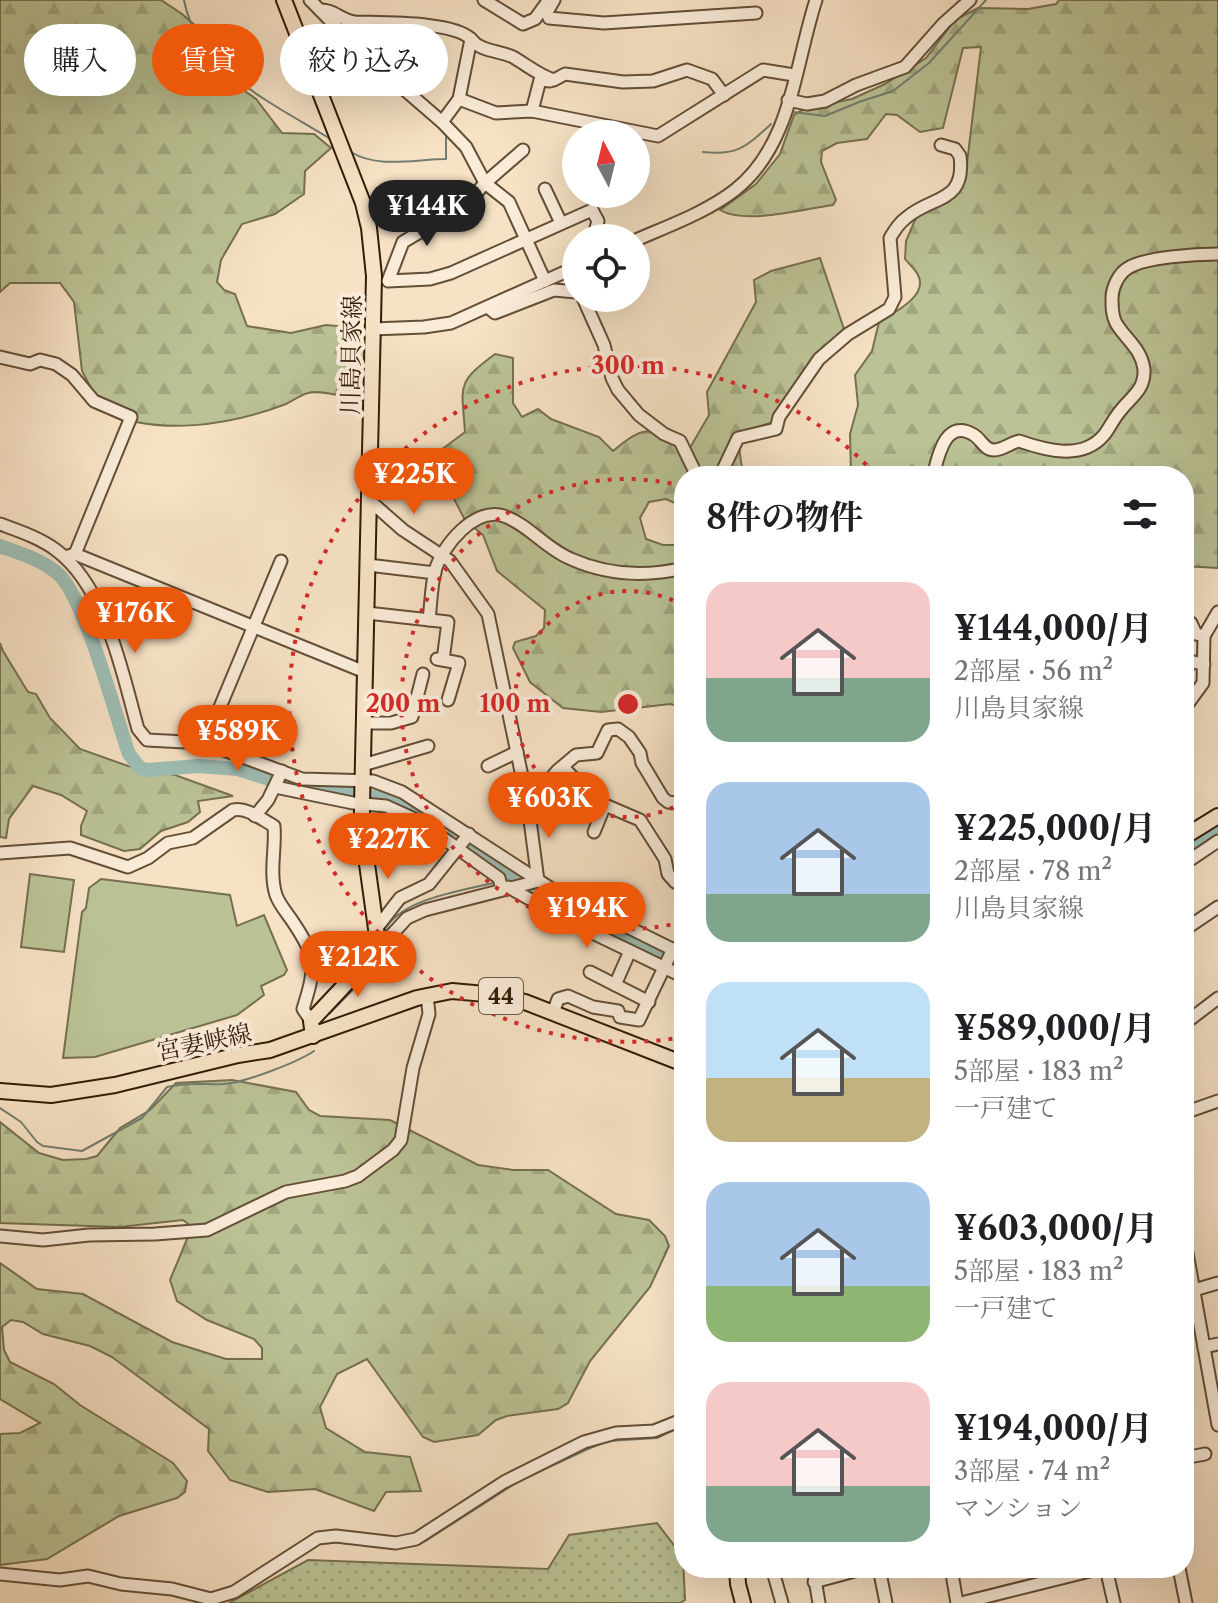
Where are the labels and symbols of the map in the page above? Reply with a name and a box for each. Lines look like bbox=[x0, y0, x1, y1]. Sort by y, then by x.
north arrow bbox=[562, 120, 650, 208]
pin: ¥144K bbox=[371, 180, 483, 248]
street label: 川島貝家線 bbox=[335, 295, 367, 415]
text: 300 m bbox=[591, 351, 665, 380]
pin: ¥225K bbox=[358, 448, 470, 516]
pin: ¥176K bbox=[79, 587, 191, 655]
text: 200 m bbox=[366, 689, 440, 718]
text: 100 m bbox=[479, 689, 551, 718]
centre of rings bbox=[614, 690, 642, 718]
pin: ¥589K bbox=[182, 705, 294, 773]
pin: ¥603K bbox=[493, 772, 605, 840]
pin: ¥227K bbox=[332, 813, 444, 881]
pin: ¥194K bbox=[531, 882, 643, 950]
pin: ¥212K bbox=[302, 931, 414, 999]
road number: 44 bbox=[479, 978, 523, 1014]
street label: 宮妻峡線 bbox=[154, 1018, 254, 1066]

